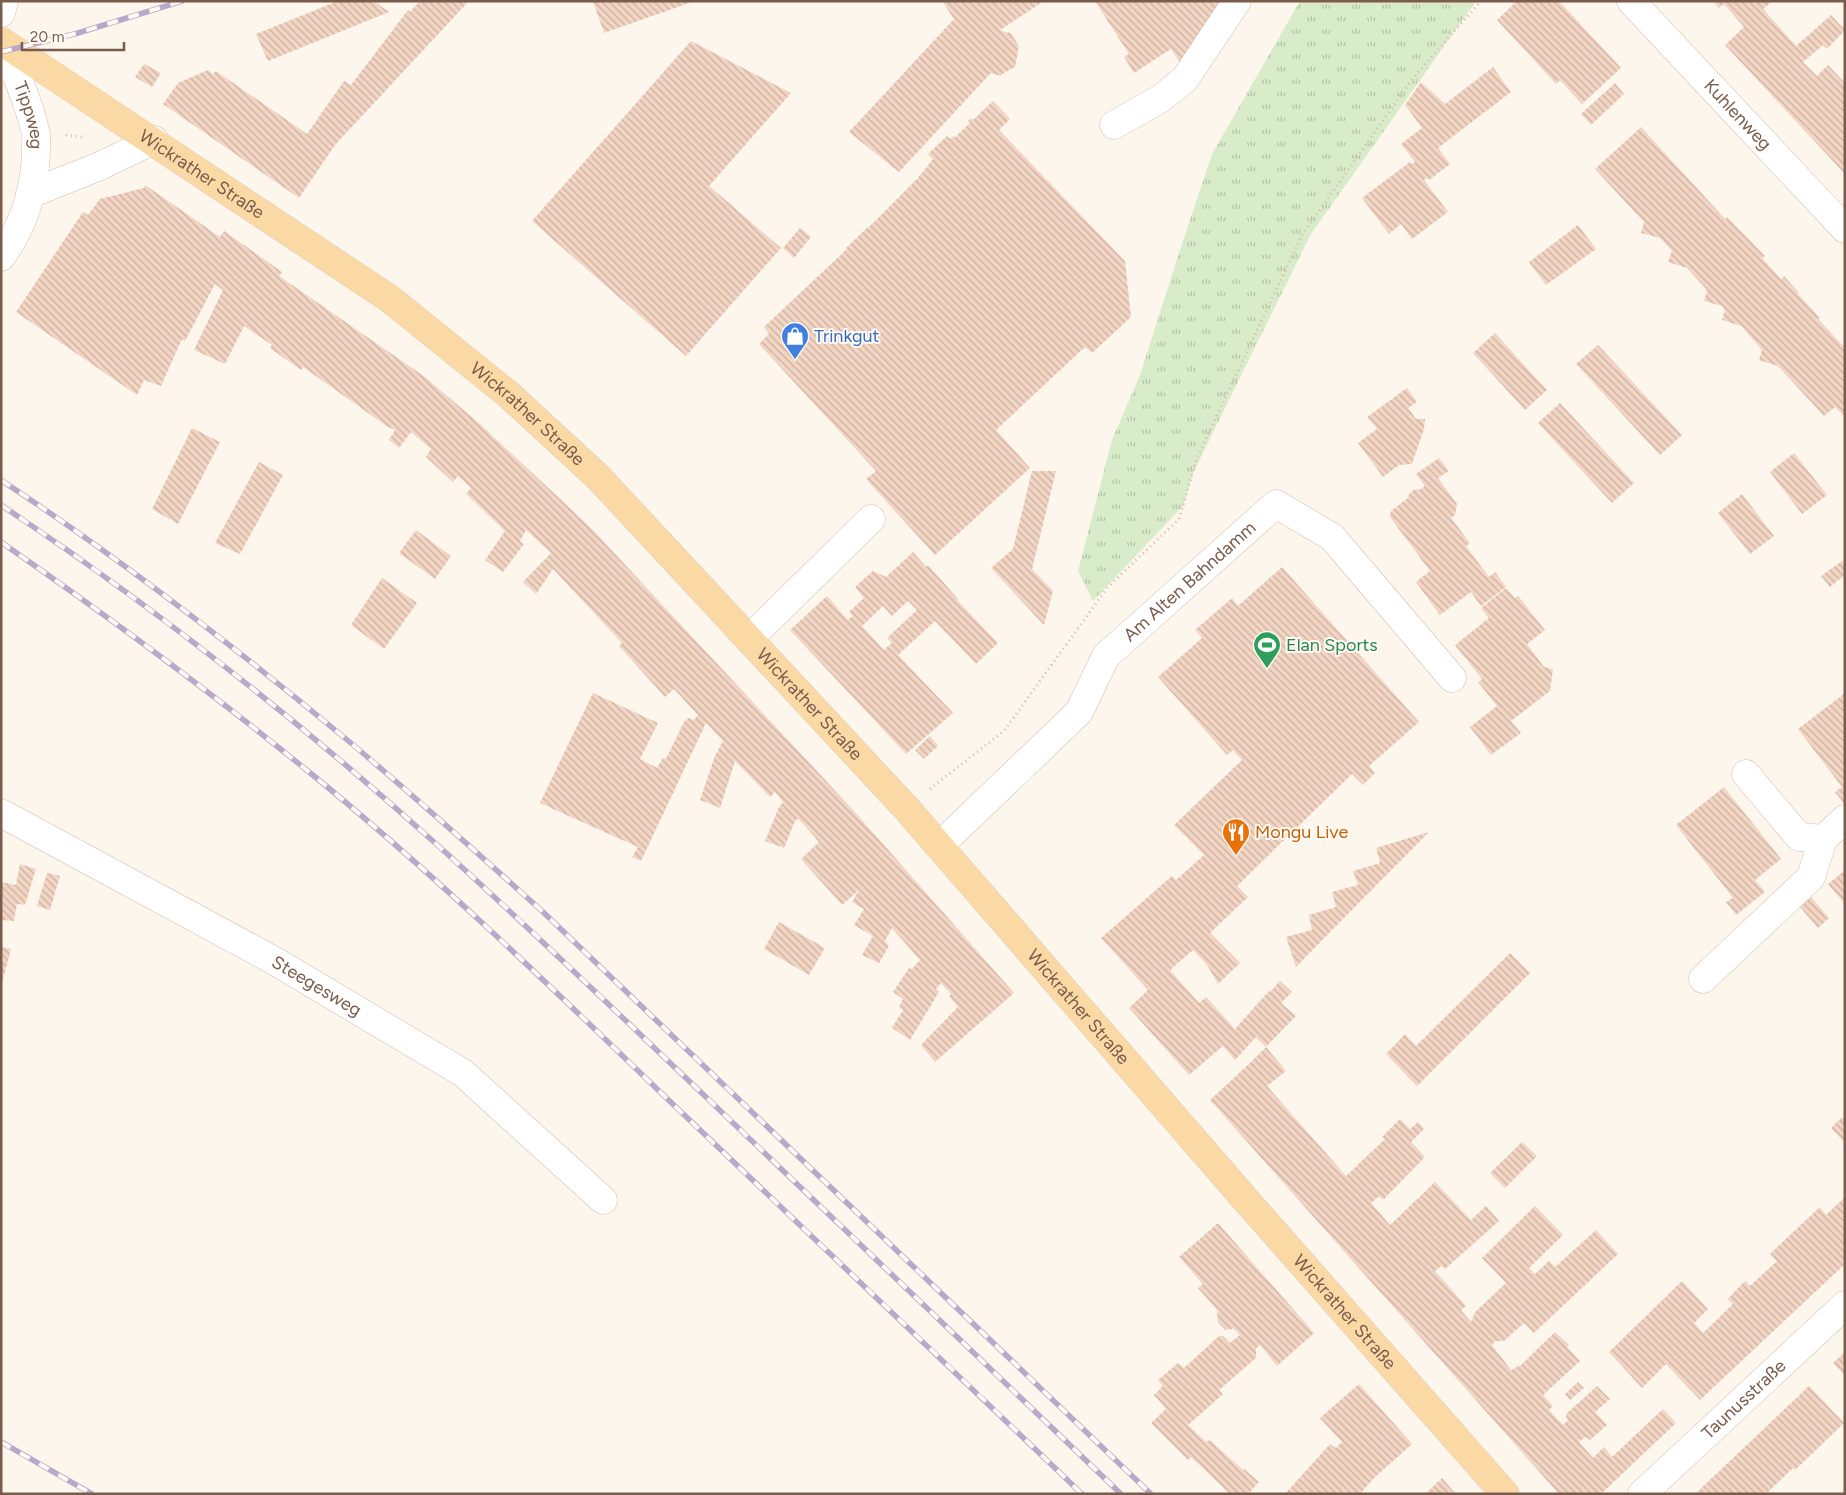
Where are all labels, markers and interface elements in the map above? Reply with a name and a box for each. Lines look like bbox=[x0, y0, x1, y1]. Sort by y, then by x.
scale bar bbox=[22, 20, 125, 52]
text: 20 m bbox=[30, 28, 64, 46]
street label: Kuhlenweg bbox=[1699, 75, 1776, 155]
street label: Tippweg bbox=[9, 78, 48, 150]
street label: Wickrather Straße bbox=[135, 125, 269, 224]
shop icon: Trinkgut bbox=[780, 321, 810, 360]
place label: Trinkgut bbox=[814, 325, 880, 347]
street label: Wickrather Straße bbox=[466, 357, 589, 470]
street label: Am Alten Bahndamm bbox=[1119, 516, 1260, 646]
sports icon: Elan Sports bbox=[1252, 630, 1282, 669]
place label: Elan Sports bbox=[1286, 634, 1378, 656]
street label: Wickrather Straße bbox=[752, 643, 867, 765]
restaurant icon: Mongu Live bbox=[1221, 817, 1251, 856]
place label: Mongu Live bbox=[1255, 821, 1348, 843]
street label: Wickrather Straße bbox=[1022, 945, 1135, 1069]
street label: Steegesweg bbox=[268, 951, 366, 1021]
street label: Wickrather Straße bbox=[1288, 1250, 1401, 1374]
street label: Taunusstraße bbox=[1697, 1355, 1791, 1444]

